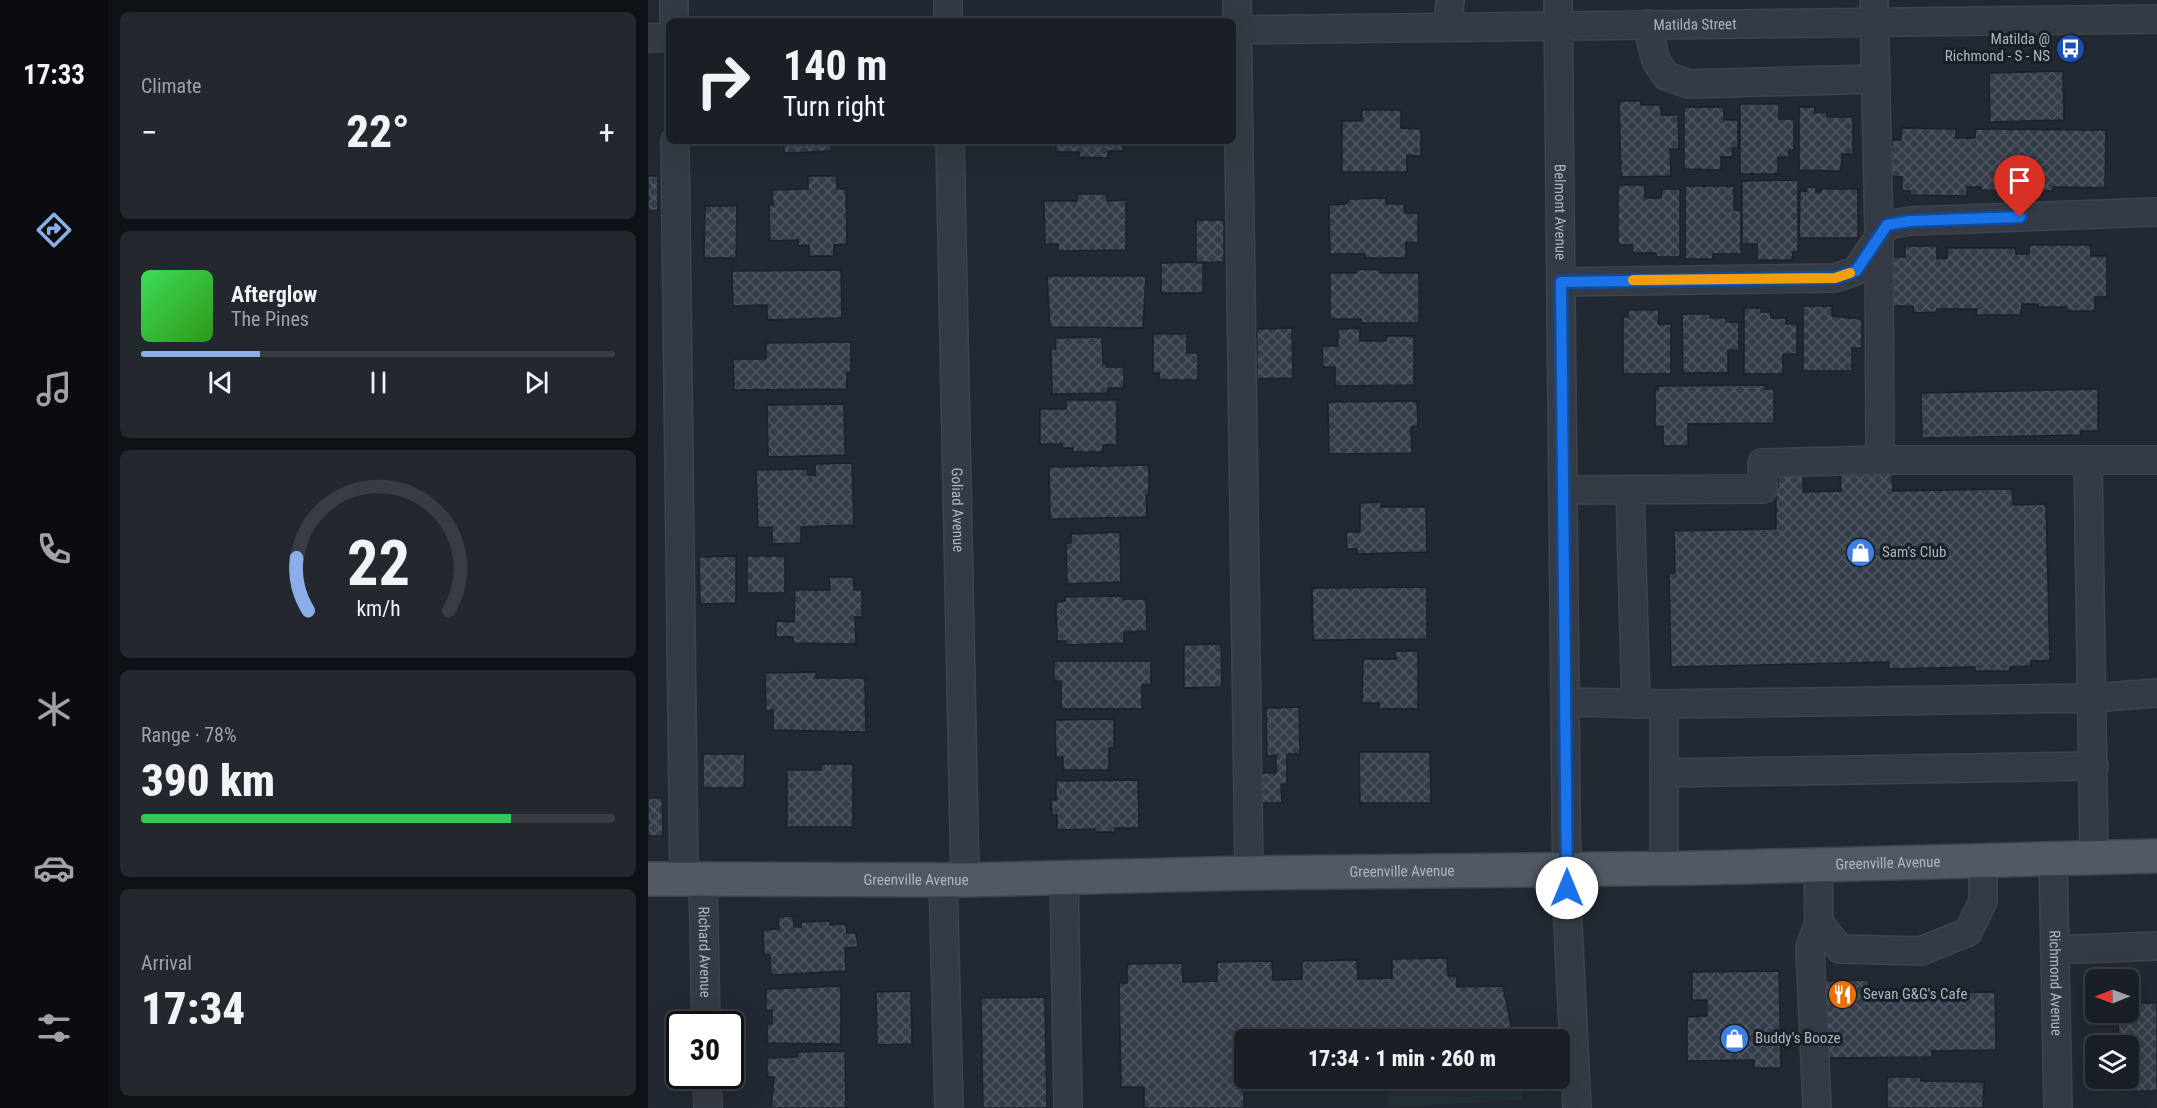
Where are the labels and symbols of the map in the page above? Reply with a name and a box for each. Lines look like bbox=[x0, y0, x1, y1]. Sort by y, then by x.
street label: Matilda Street bbox=[1653, 15, 1737, 34]
place label: Matilda @ Richmond - S - NS bbox=[1945, 30, 2050, 65]
bus stop icon: Matilda @ Richmond - S - NS bbox=[2055, 32, 2087, 64]
pin bbox=[1994, 155, 2045, 217]
street label: Belmont Avenue bbox=[1551, 164, 1570, 260]
street label: Goliad Avenue bbox=[948, 467, 967, 552]
shop icon: Sam's Club bbox=[1845, 536, 1877, 568]
place label: Sam's Club bbox=[1882, 543, 1946, 561]
street label: Greenville Avenue bbox=[1835, 853, 1941, 873]
position arrow bbox=[1535, 856, 1599, 920]
street label: Greenville Avenue bbox=[1349, 862, 1455, 881]
street label: Greenville Avenue bbox=[863, 871, 969, 889]
street label: Richard Avenue bbox=[695, 906, 714, 998]
street label: Richmond Avenue bbox=[2045, 930, 2066, 1036]
north arrow bbox=[2085, 969, 2139, 1023]
restaurant icon: Sevan G&G's Cafe bbox=[1826, 978, 1858, 1010]
place label: Sevan G&G's Cafe bbox=[1863, 985, 1967, 1003]
speed limit sign: 30 bbox=[666, 1011, 744, 1089]
shop icon: Buddy's Booze bbox=[1718, 1022, 1750, 1054]
place label: Buddy's Booze bbox=[1755, 1029, 1841, 1047]

